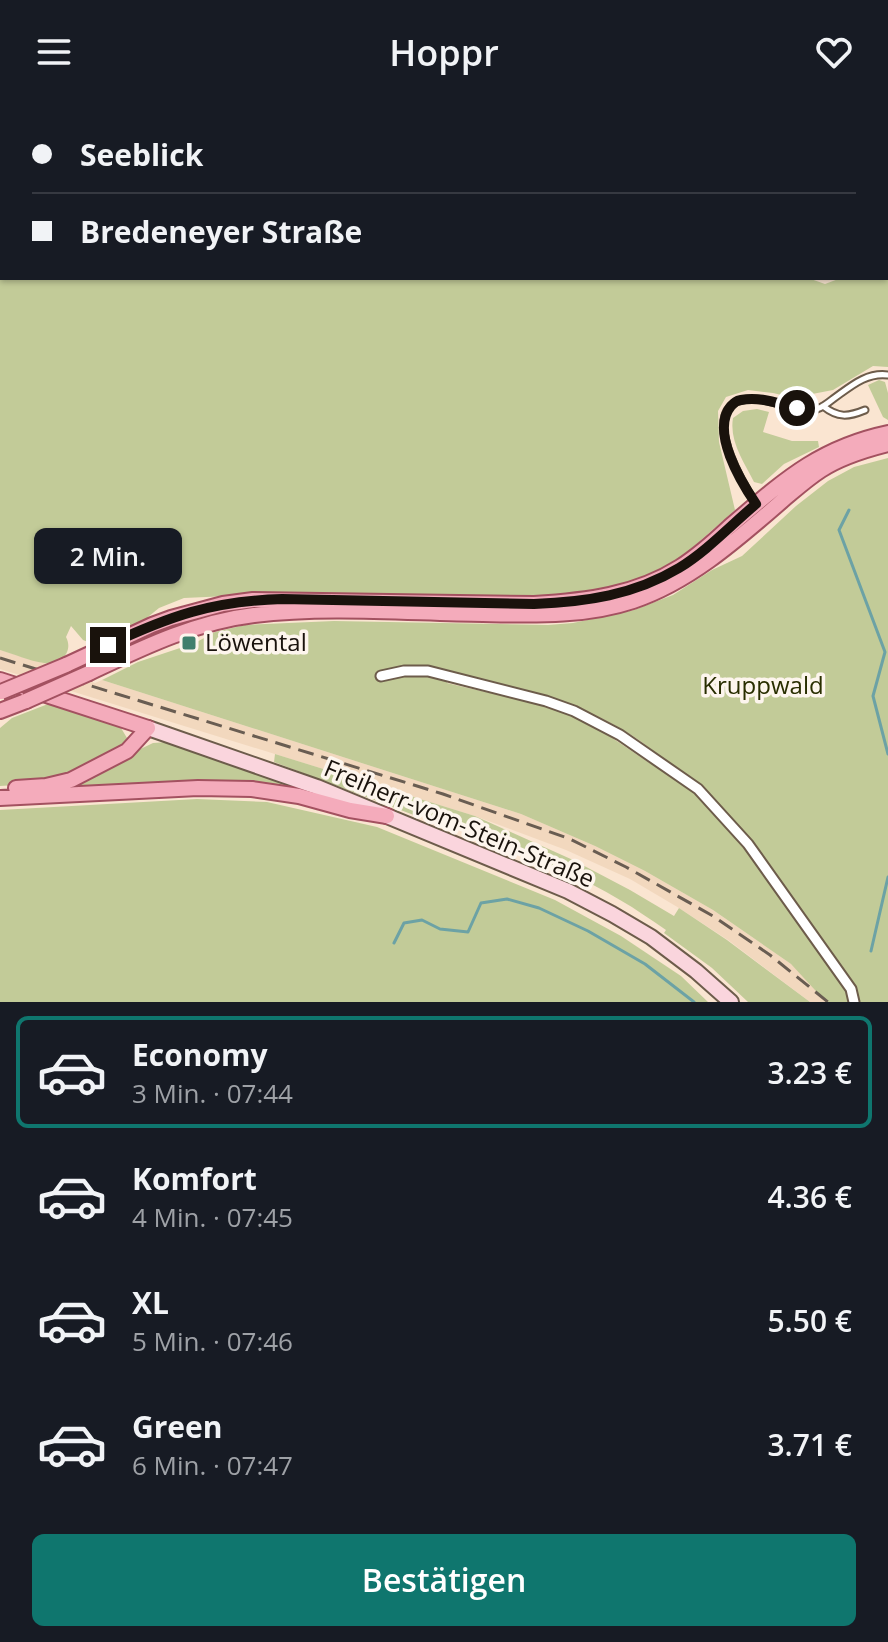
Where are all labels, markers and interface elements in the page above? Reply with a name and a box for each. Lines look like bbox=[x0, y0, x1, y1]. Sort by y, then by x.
text: Hoppr bbox=[389, 28, 499, 77]
icon: menu bbox=[32, 30, 76, 74]
icon: heart bbox=[812, 30, 856, 74]
text: Seeblick bbox=[80, 134, 203, 175]
text: Bredeneyer Straße bbox=[80, 211, 362, 252]
route start bbox=[779, 390, 815, 426]
callout: 2 Min. bbox=[34, 529, 182, 585]
text: 2 Min. bbox=[70, 538, 146, 574]
place label: Löwental bbox=[205, 625, 307, 658]
route end bbox=[90, 627, 126, 663]
marker: Löwental bbox=[180, 634, 198, 652]
park label: Kruppwald bbox=[702, 668, 824, 701]
street label: Freiherr-vom-Stein-Straße bbox=[319, 751, 600, 895]
text: Economy bbox=[132, 1034, 268, 1075]
icon: car bbox=[36, 1036, 108, 1108]
text: 3.23 € bbox=[767, 1052, 852, 1093]
text: 3 Min. · 07:44 bbox=[132, 1075, 293, 1111]
text: Komfort bbox=[132, 1158, 257, 1199]
icon: car bbox=[36, 1160, 108, 1232]
text: 4.36 € bbox=[767, 1176, 852, 1217]
text: 4 Min. · 07:45 bbox=[132, 1199, 293, 1235]
text: XL bbox=[132, 1282, 169, 1323]
icon: car bbox=[36, 1284, 108, 1356]
text: 5.50 € bbox=[767, 1300, 852, 1341]
text: 5 Min. · 07:46 bbox=[132, 1323, 293, 1359]
text: Green bbox=[132, 1406, 223, 1447]
icon: car bbox=[36, 1408, 108, 1480]
text: 3.71 € bbox=[767, 1424, 852, 1465]
text: 6 Min. · 07:47 bbox=[132, 1447, 293, 1483]
button: Bestätigen bbox=[32, 1534, 856, 1626]

